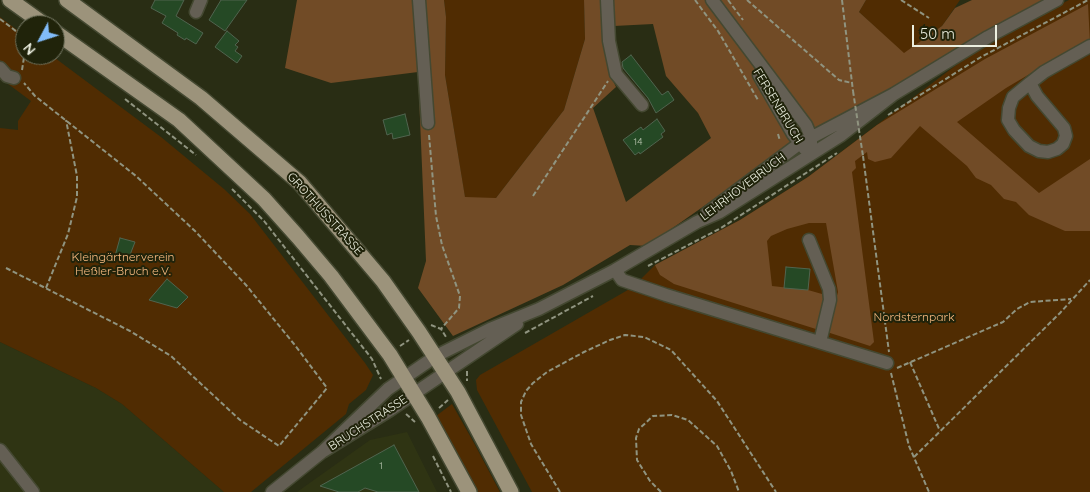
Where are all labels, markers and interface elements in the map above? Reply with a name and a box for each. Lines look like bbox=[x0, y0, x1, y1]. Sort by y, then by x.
north arrow bbox=[15, 15, 65, 65]
scale bar bbox=[915, 15, 1000, 47]
text: 50 m bbox=[920, 24, 955, 43]
text: N bbox=[19, 39, 39, 59]
street label: FERSENBRUCH bbox=[750, 66, 806, 146]
house number: 14 bbox=[634, 136, 642, 148]
street label: LEHRHOVEBRUCH bbox=[697, 150, 789, 224]
street label: GROTHUSSTRASSE bbox=[284, 170, 366, 258]
park label: Kleingärtnerverein Heßler-Bruch e.V. bbox=[71, 250, 175, 278]
park label: Nordsternpark bbox=[873, 310, 955, 324]
street label: BRUCHSTRASSE bbox=[326, 392, 410, 454]
house number: 1 bbox=[379, 460, 383, 472]

